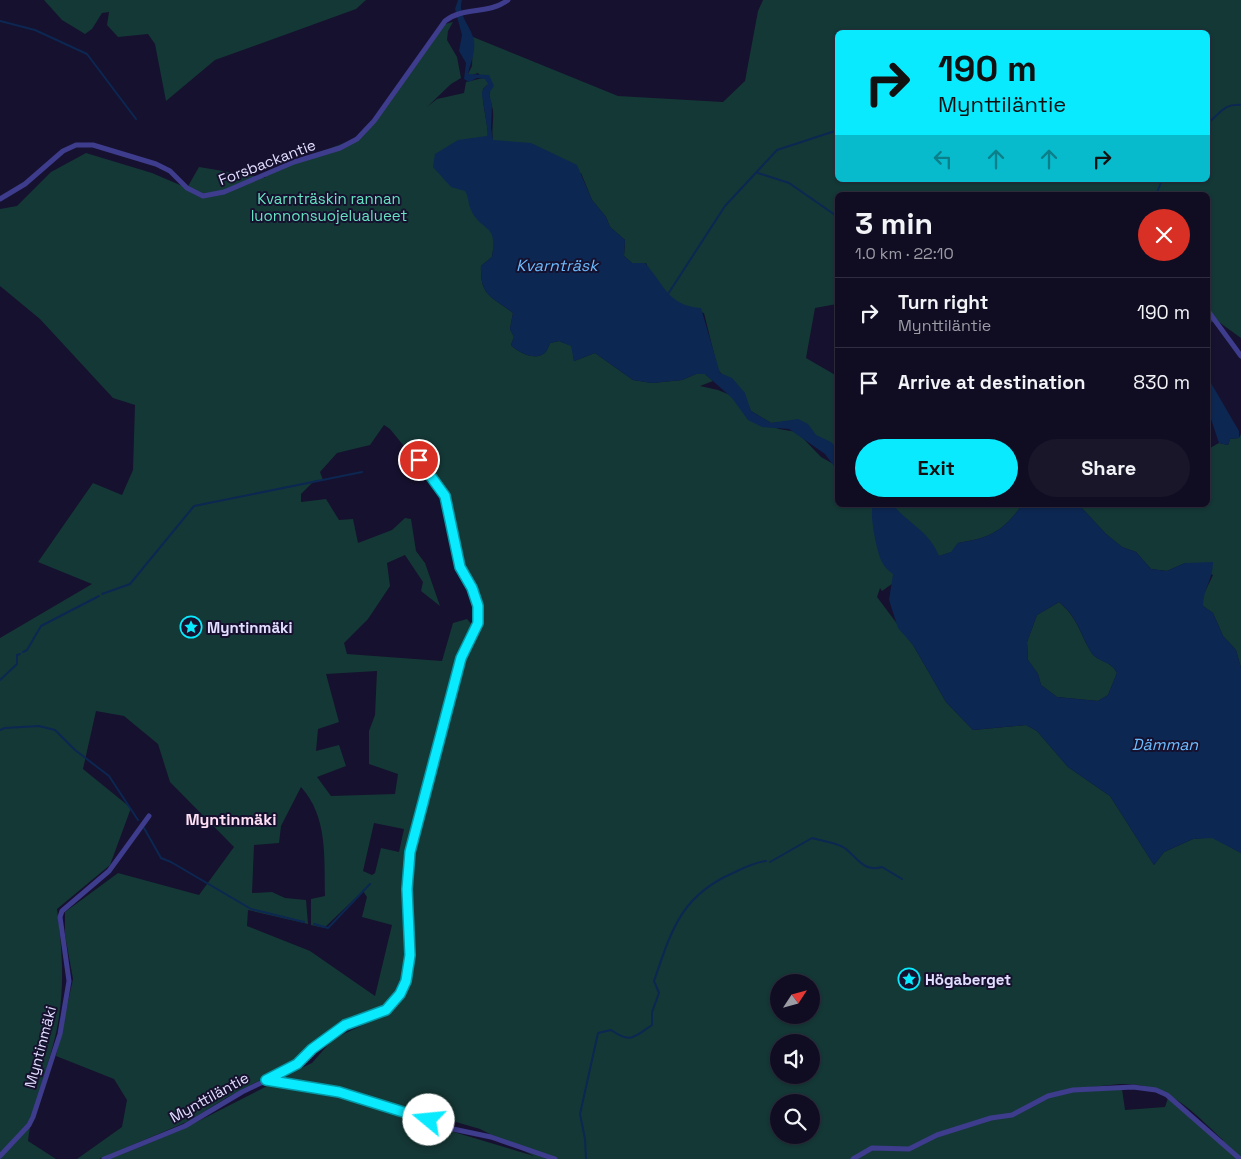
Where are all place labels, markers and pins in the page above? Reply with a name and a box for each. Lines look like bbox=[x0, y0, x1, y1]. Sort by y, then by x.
pin bbox=[398, 439, 440, 481]
place icon: Myntinmäki bbox=[179, 615, 203, 639]
place label: Myntinmäki bbox=[207, 618, 293, 637]
place icon: Högaberget bbox=[897, 967, 921, 991]
place label: Högaberget bbox=[925, 970, 1011, 989]

